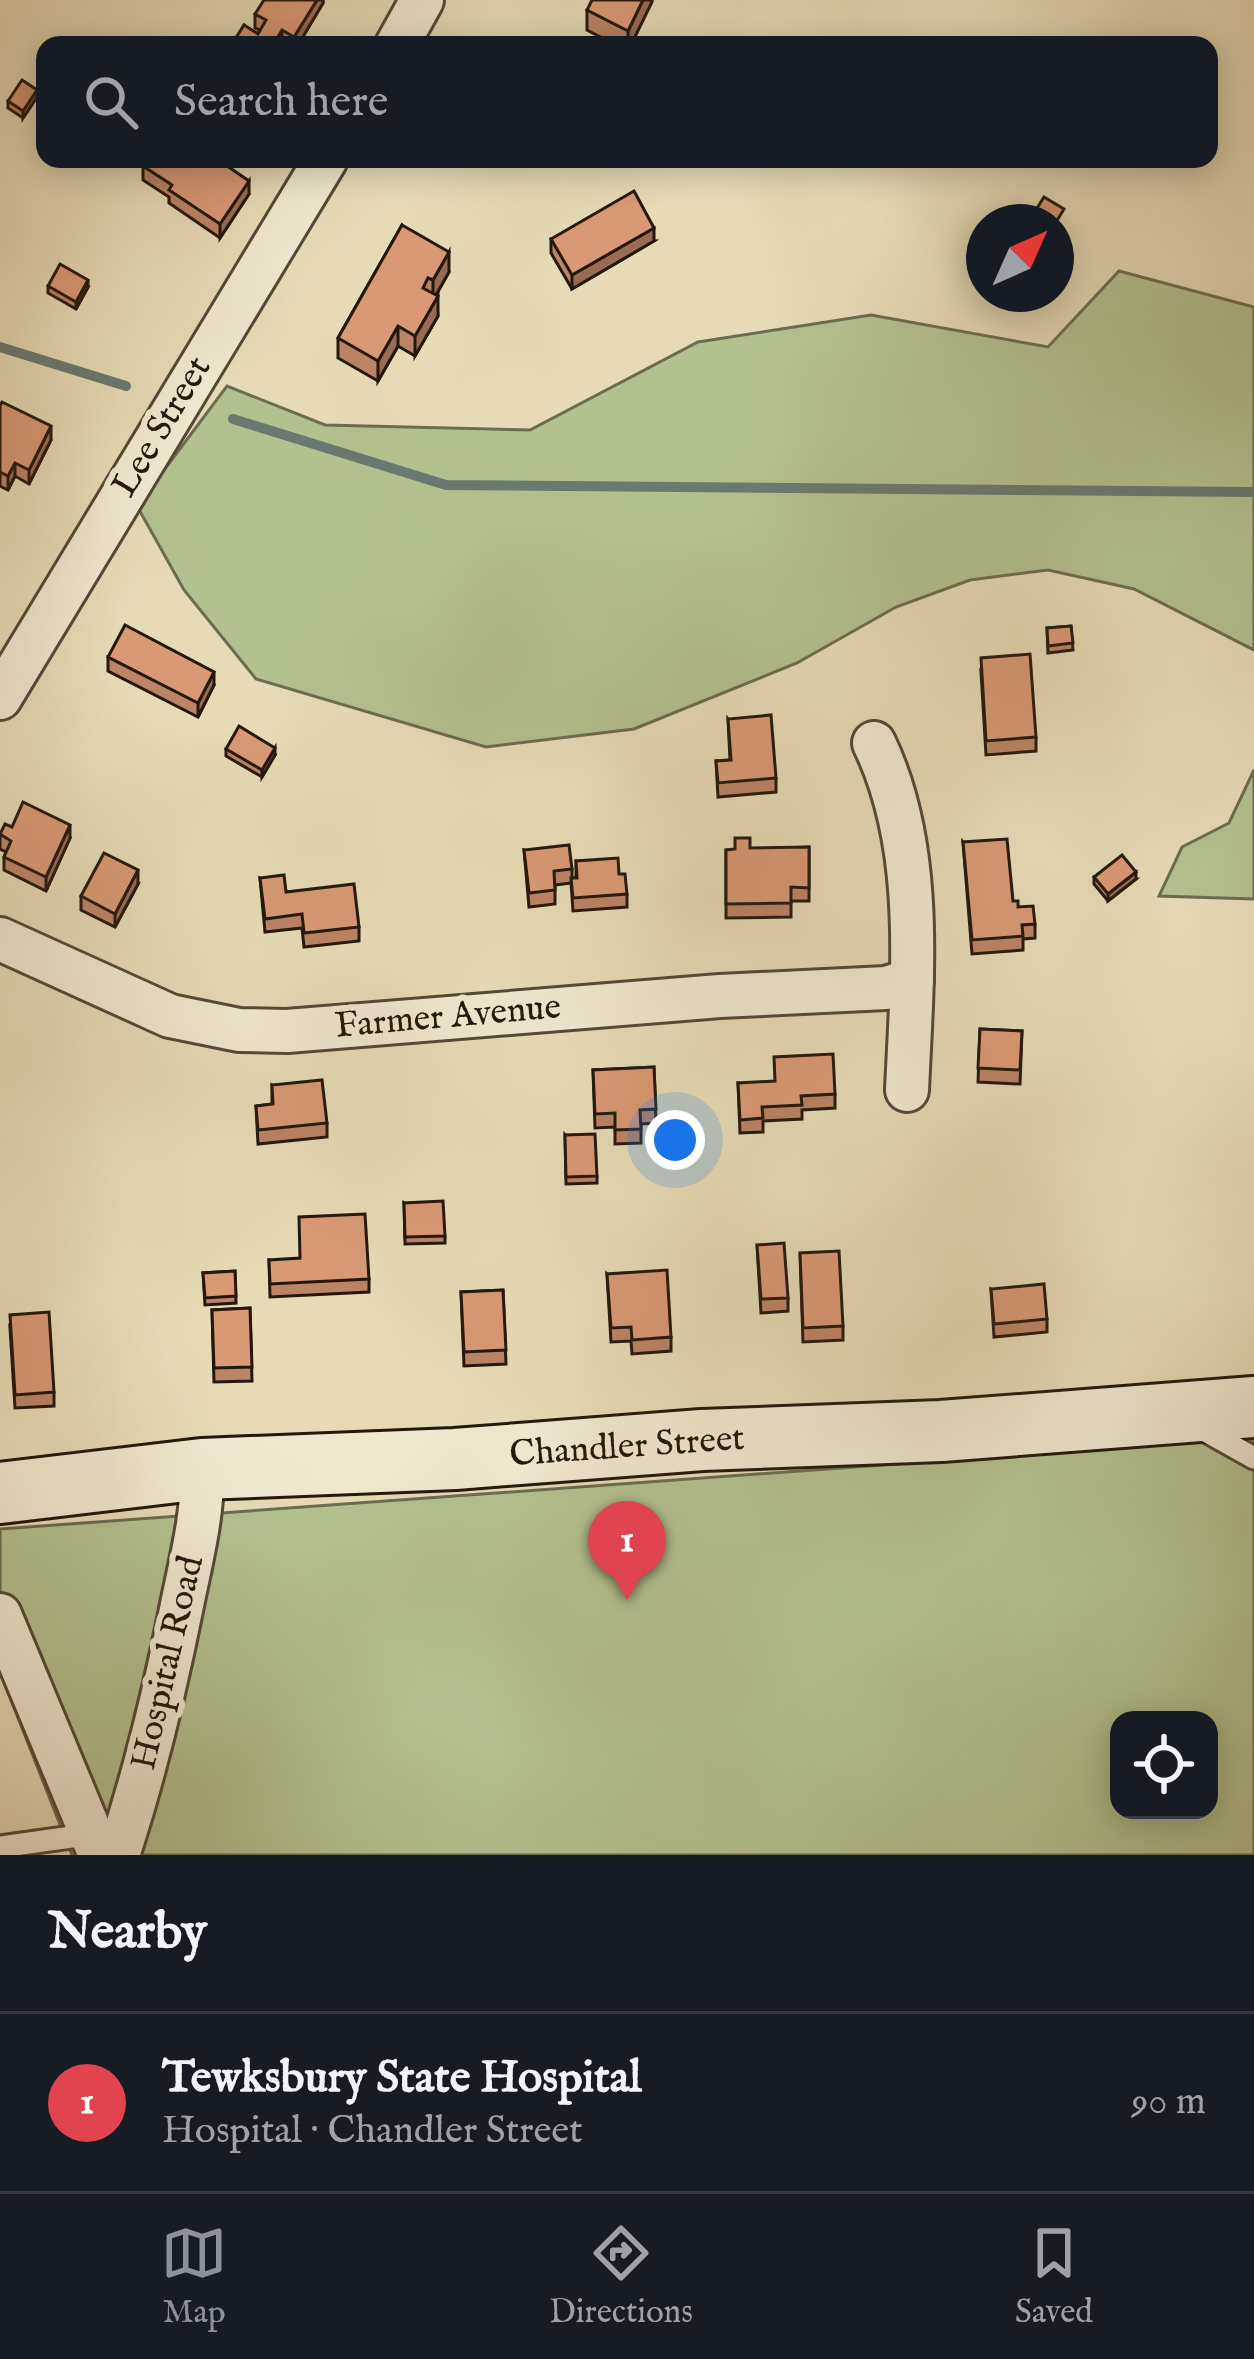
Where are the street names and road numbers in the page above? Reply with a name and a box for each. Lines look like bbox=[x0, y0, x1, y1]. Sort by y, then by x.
street label: Lee Street bbox=[102, 348, 222, 506]
street label: Farmer Avenue bbox=[333, 984, 563, 1050]
street label: Chandler Street bbox=[508, 1416, 746, 1478]
street label: Hospital Road bbox=[121, 1551, 215, 1775]

